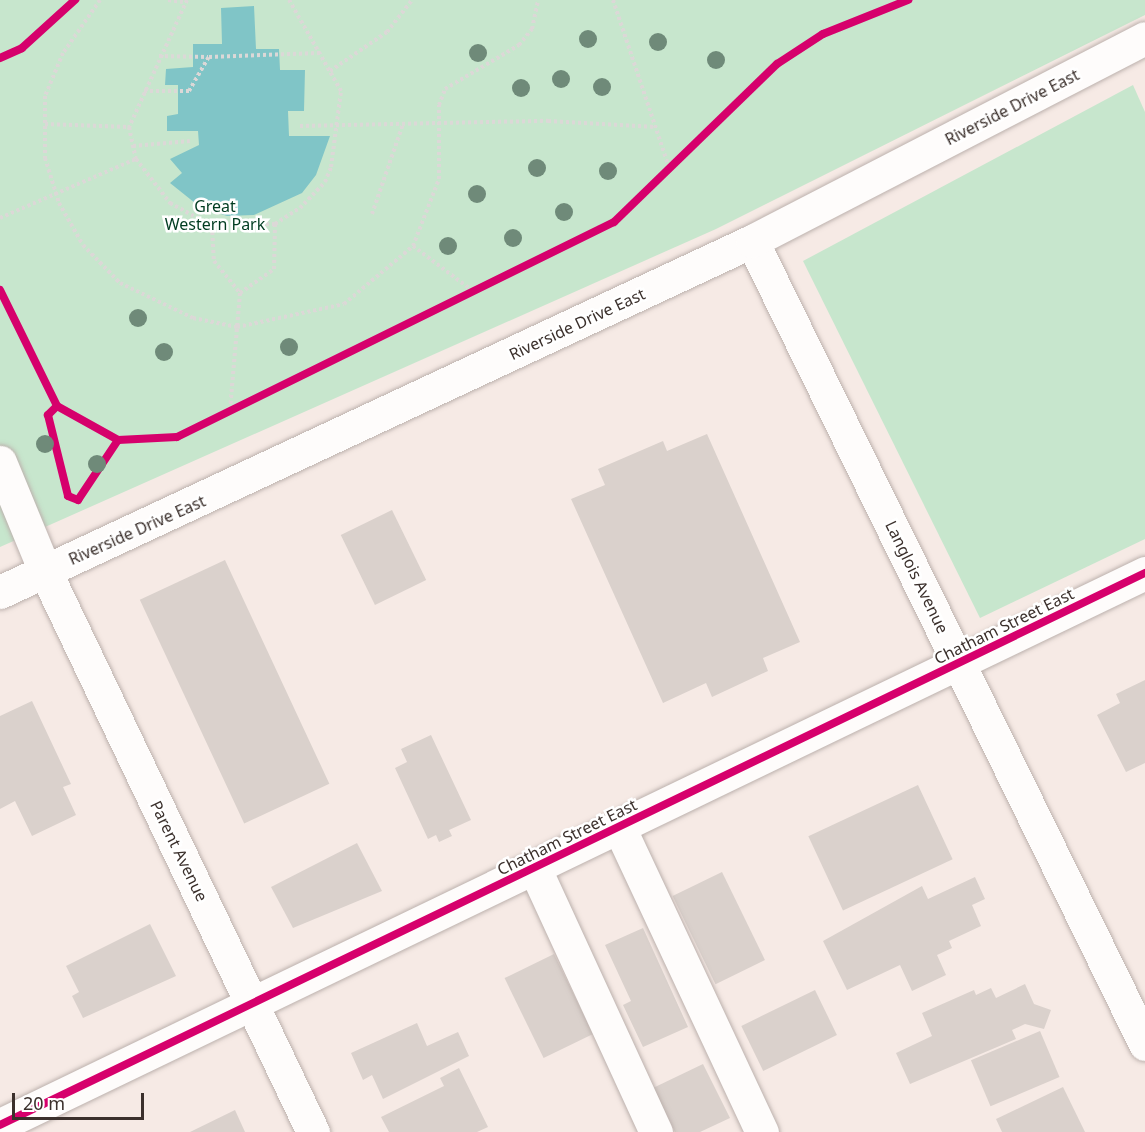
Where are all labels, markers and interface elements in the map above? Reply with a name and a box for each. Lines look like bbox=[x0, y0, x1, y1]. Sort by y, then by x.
street label: Riverside Drive East bbox=[942, 65, 1082, 149]
park label: Great Western Park bbox=[165, 196, 265, 234]
street label: Riverside Drive East bbox=[506, 284, 648, 364]
street label: Riverside Drive East bbox=[66, 491, 208, 569]
street label: Langlois Avenue bbox=[881, 518, 953, 636]
street label: Chatham Street East bbox=[931, 584, 1077, 668]
street label: Chatham Street East bbox=[494, 795, 640, 879]
street label: Parent Avenue bbox=[146, 797, 212, 905]
scale bar bbox=[15, 1081, 147, 1119]
text: 20 m bbox=[23, 1091, 65, 1115]

